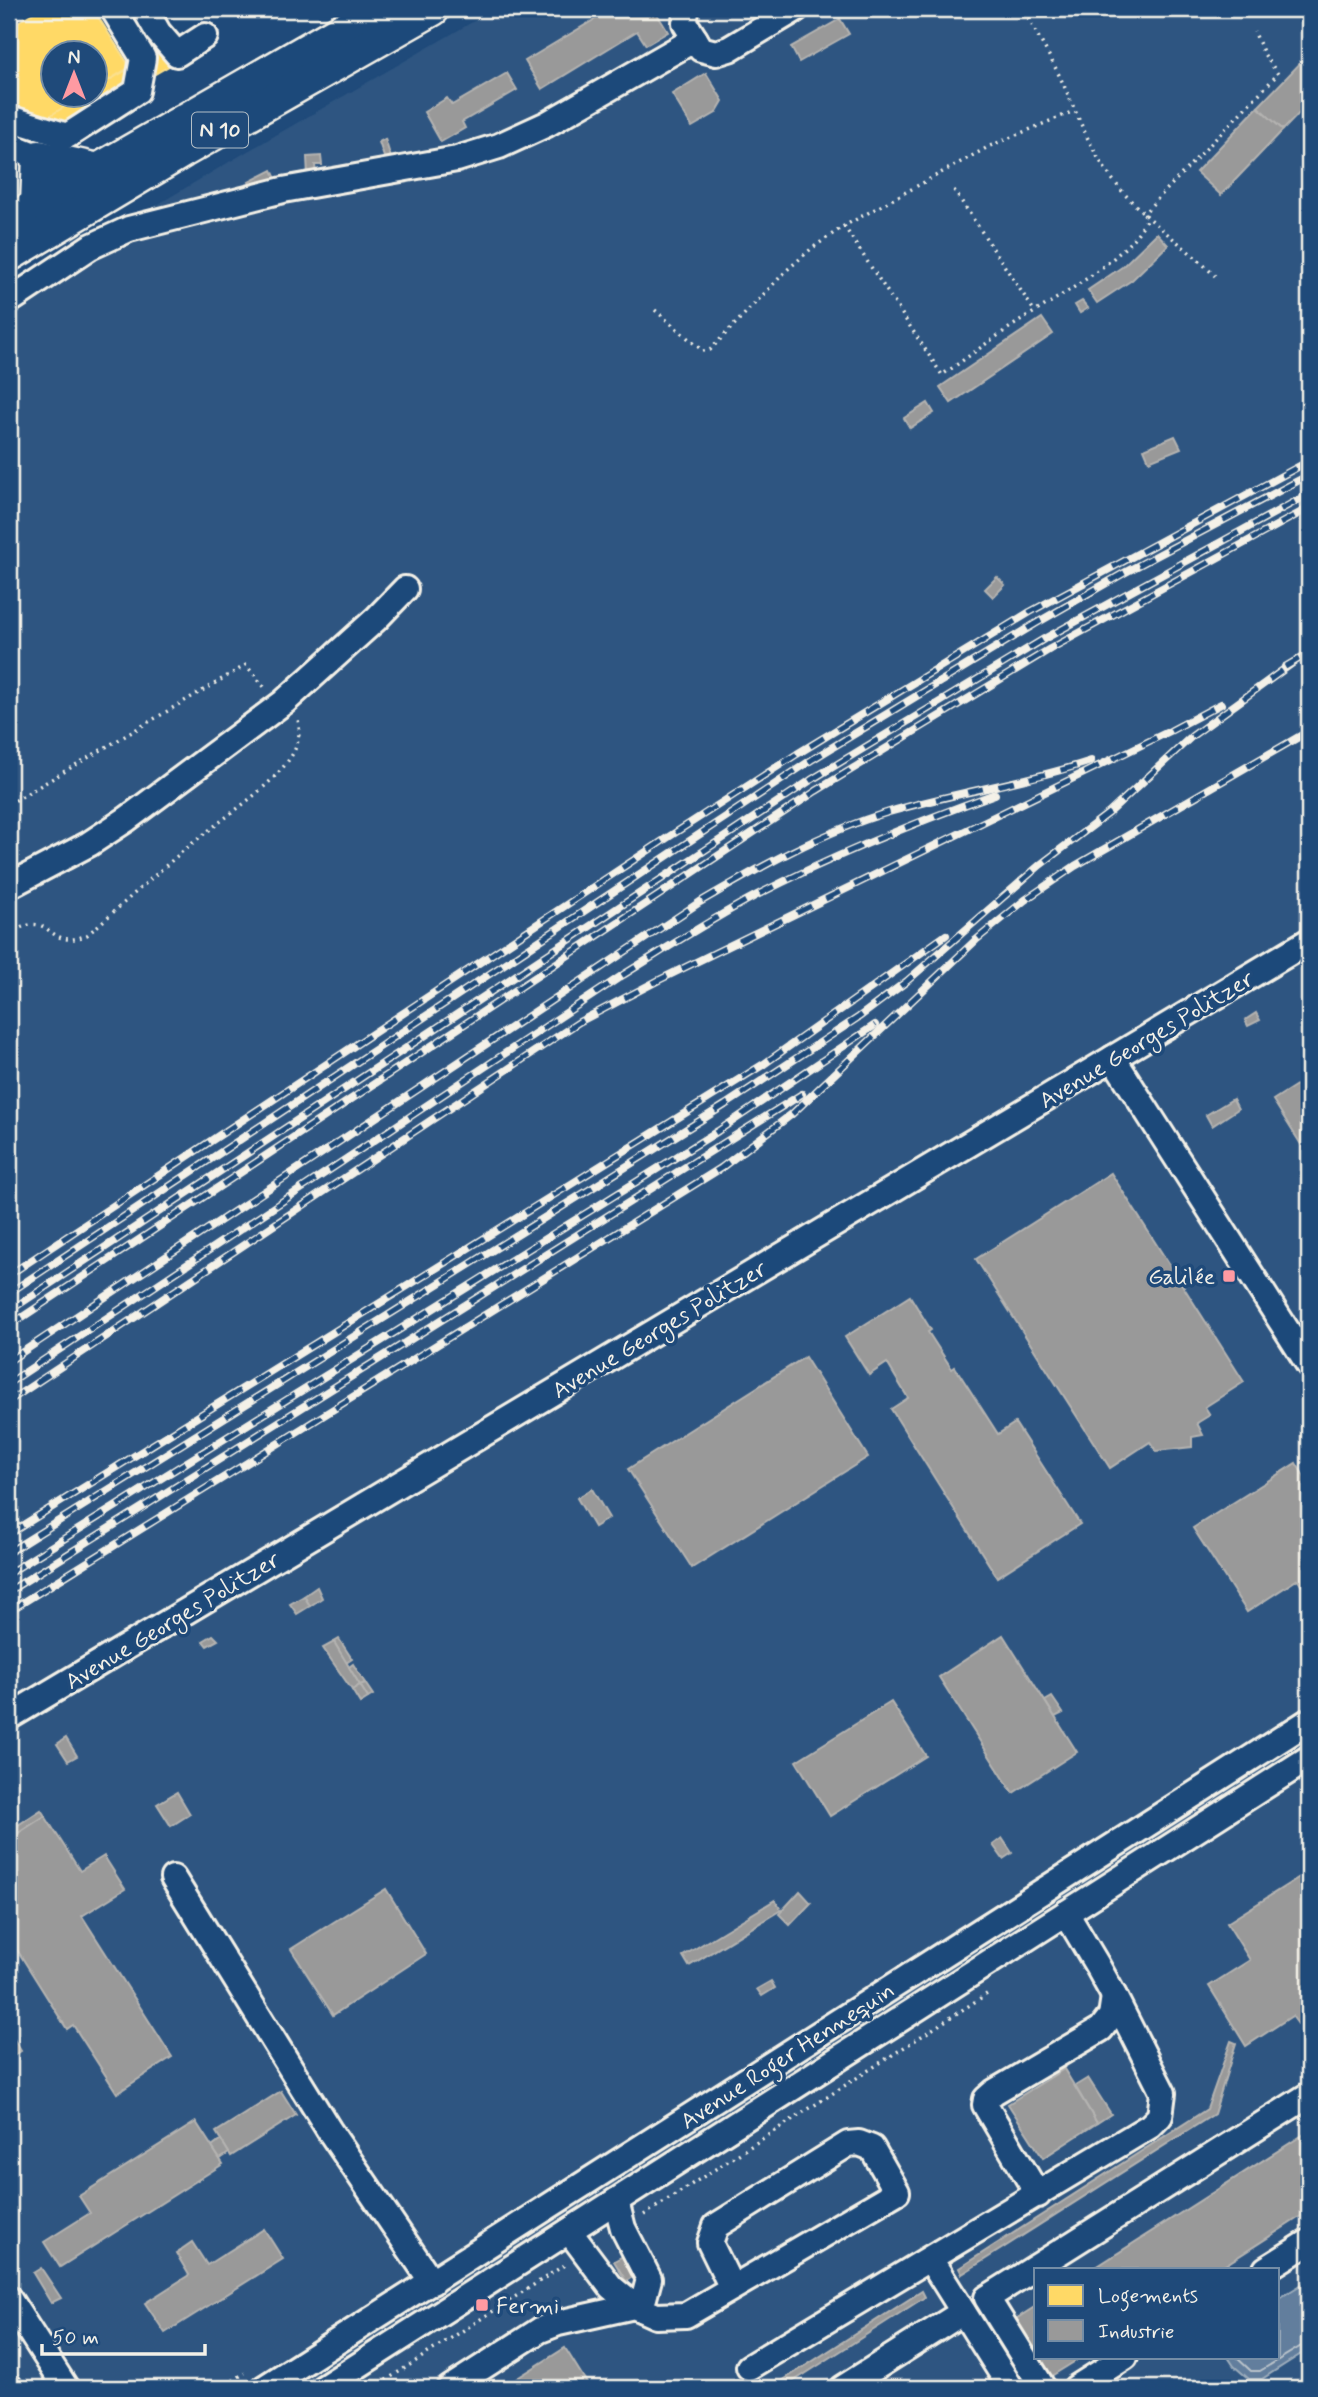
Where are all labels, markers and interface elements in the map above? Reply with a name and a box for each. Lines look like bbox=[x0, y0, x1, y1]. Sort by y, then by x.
north arrow bbox=[38, 38, 108, 108]
text: N bbox=[68, 46, 80, 71]
road number: N 10 bbox=[192, 113, 248, 148]
street label: Avenue Georges Politzer bbox=[1034, 965, 1261, 1118]
street label: Avenue Georges Politzer bbox=[547, 1255, 774, 1408]
place label: Galilée bbox=[1148, 1263, 1215, 1293]
marker: Galilée bbox=[1221, 1268, 1237, 1284]
street label: Avenue Georges Politzer bbox=[60, 1546, 287, 1699]
street label: Avenue Roger Hennequin bbox=[675, 1976, 902, 2139]
legend bbox=[1034, 2268, 1280, 2358]
text: Logements bbox=[1098, 2282, 1198, 2312]
place label: Fermi bbox=[496, 2292, 559, 2322]
marker: Fermi bbox=[474, 2297, 490, 2313]
scale bar bbox=[42, 2313, 205, 2357]
text: Industrie bbox=[1098, 2318, 1174, 2346]
text: 50 m bbox=[52, 2324, 99, 2352]

